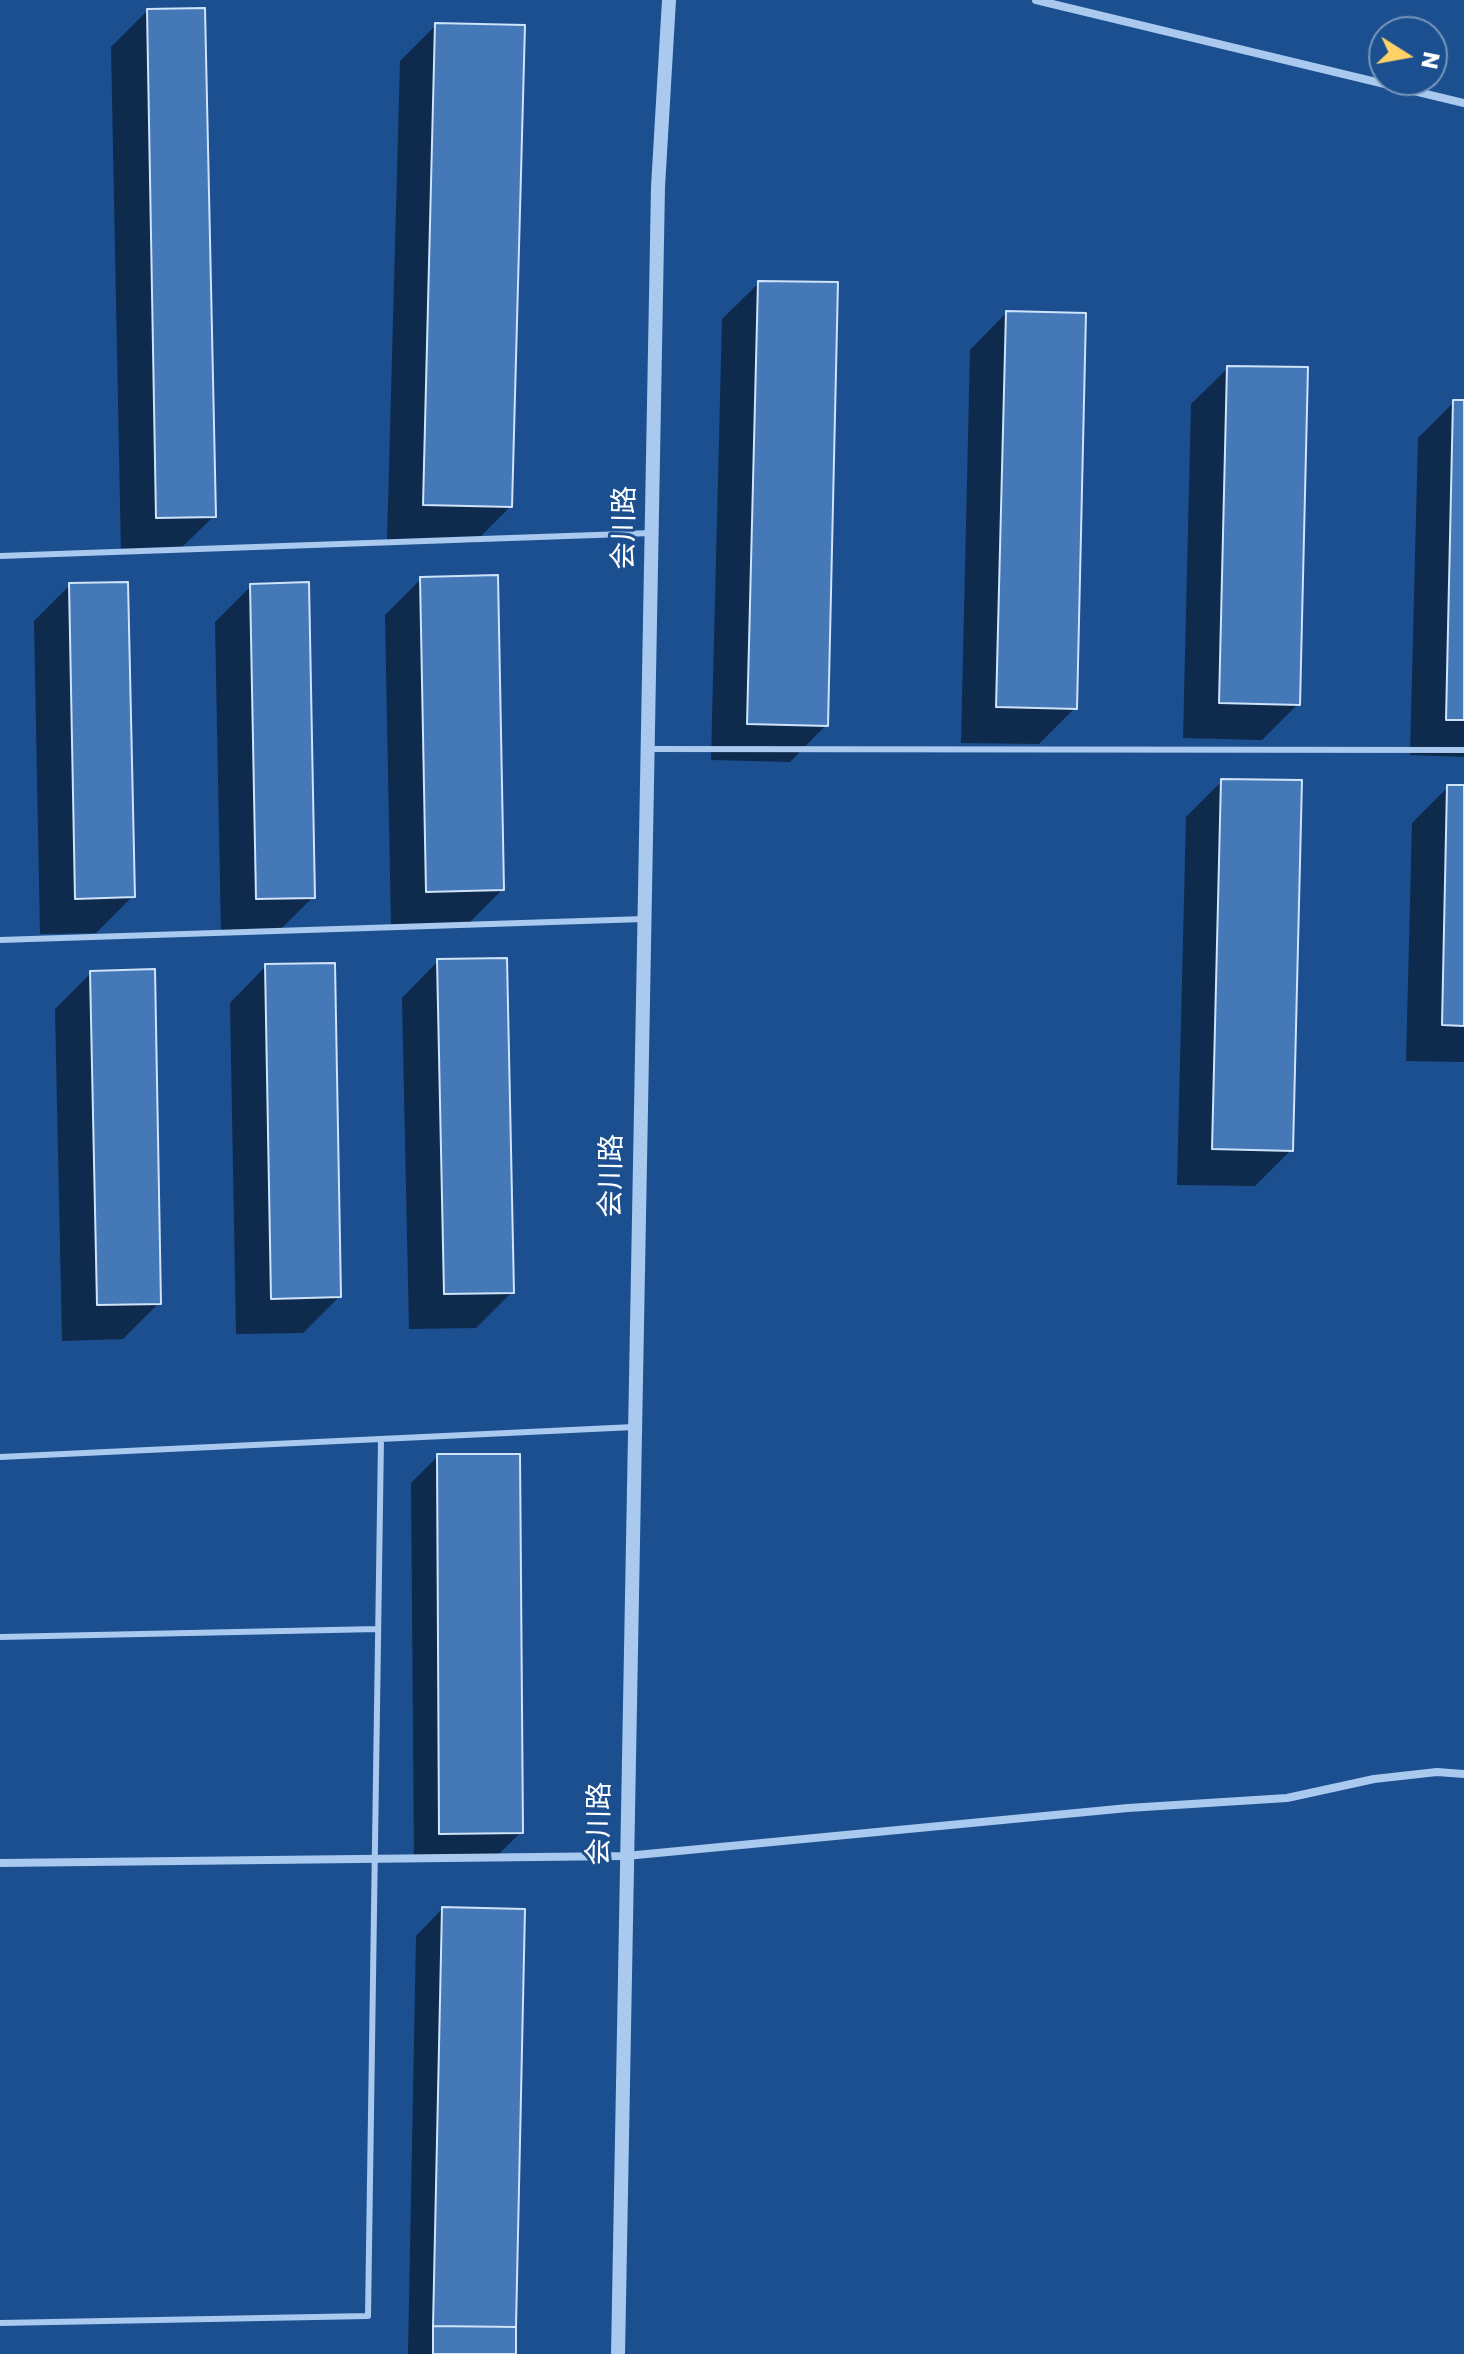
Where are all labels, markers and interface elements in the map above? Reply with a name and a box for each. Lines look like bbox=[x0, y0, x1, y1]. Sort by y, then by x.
north arrow bbox=[1368, 16, 1448, 96]
text: N bbox=[1413, 49, 1447, 71]
street label: 会川路 bbox=[608, 486, 644, 570]
street label: 会川路 bbox=[595, 1134, 631, 1218]
street label: 会川路 bbox=[583, 1782, 619, 1866]

